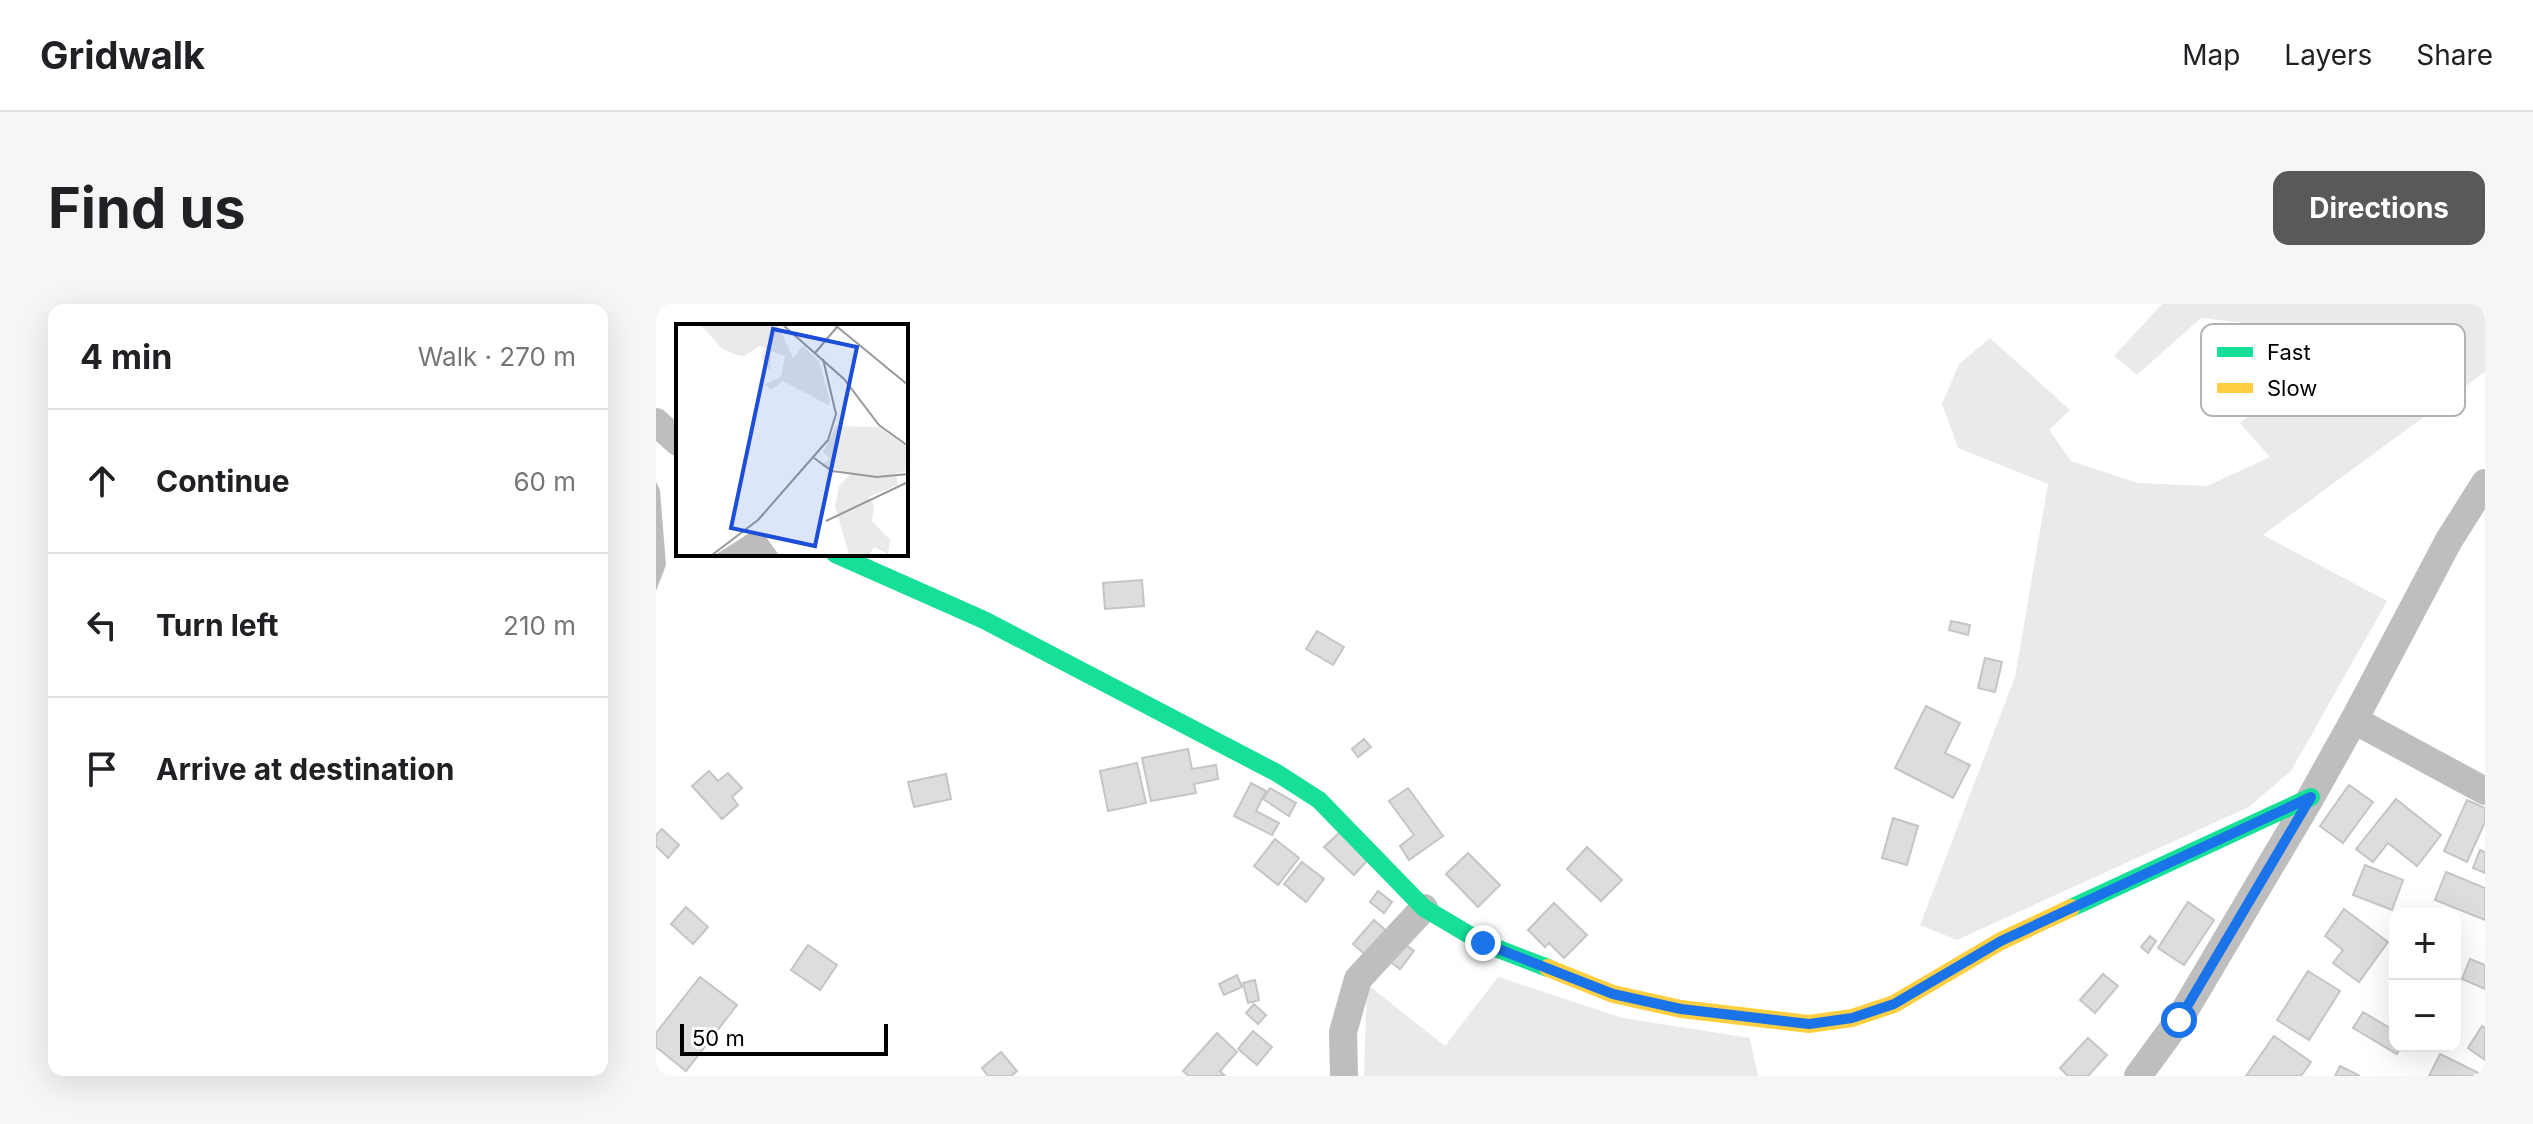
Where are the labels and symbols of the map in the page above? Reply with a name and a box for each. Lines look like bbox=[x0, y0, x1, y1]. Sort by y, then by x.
inset map bbox=[676, 324, 908, 556]
legend bbox=[2201, 324, 2465, 416]
text: Fast bbox=[2267, 339, 2311, 365]
text: Slow bbox=[2267, 375, 2317, 401]
route end bbox=[1465, 925, 1501, 961]
route start bbox=[2161, 1002, 2197, 1038]
scale bar bbox=[680, 1020, 888, 1056]

